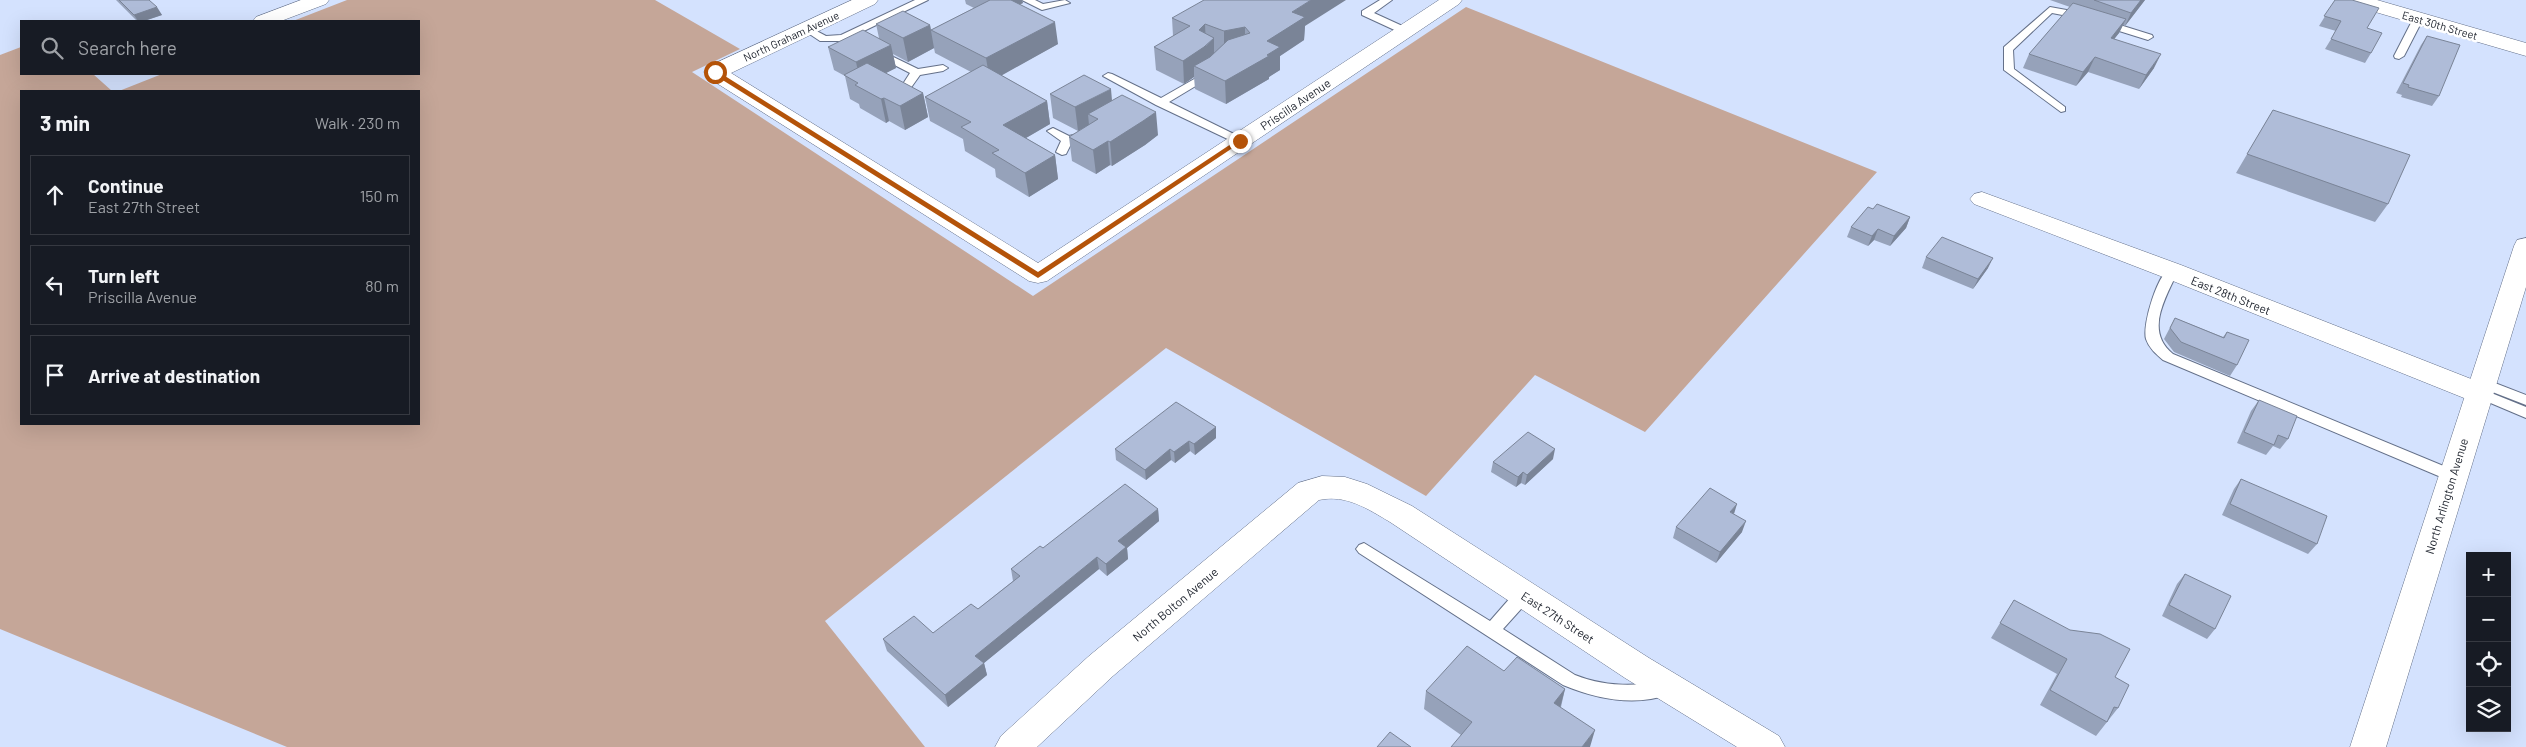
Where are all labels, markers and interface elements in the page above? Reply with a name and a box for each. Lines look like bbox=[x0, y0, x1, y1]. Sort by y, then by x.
street label: North Graham Avenue bbox=[741, 8, 841, 64]
street label: East 30th Street bbox=[2401, 8, 2479, 42]
search box bbox=[20, 20, 420, 75]
icon: search bbox=[38, 34, 66, 62]
text: Search here bbox=[78, 36, 177, 59]
route start bbox=[704, 61, 727, 84]
street label: Priscilla Avenue bbox=[1257, 75, 1333, 133]
text: 3 min bbox=[40, 110, 90, 135]
text: Walk · 230 m bbox=[315, 113, 400, 132]
route end bbox=[1229, 130, 1252, 153]
text: Continue bbox=[88, 174, 164, 197]
icon: ahead bbox=[41, 181, 69, 209]
text: 150 m bbox=[360, 186, 399, 205]
text: East 27th Street bbox=[88, 197, 200, 216]
text: Turn left bbox=[88, 264, 159, 287]
icon: left bbox=[41, 271, 69, 299]
street label: East 28th Street bbox=[2189, 273, 2273, 317]
text: 80 m bbox=[365, 276, 399, 295]
text: Priscilla Avenue bbox=[88, 287, 197, 306]
icon: arrive bbox=[41, 361, 69, 389]
text: Arrive at destination bbox=[88, 364, 260, 387]
street label: North Arlington Avenue bbox=[2422, 436, 2470, 556]
map controls bbox=[2466, 552, 2511, 732]
button: + bbox=[2466, 552, 2511, 597]
street label: North Bolton Avenue bbox=[1130, 564, 1220, 644]
street label: East 27th Street bbox=[1519, 588, 1597, 646]
button: − bbox=[2466, 597, 2511, 642]
button: locate bbox=[2466, 642, 2511, 687]
button: layers bbox=[2466, 687, 2511, 732]

